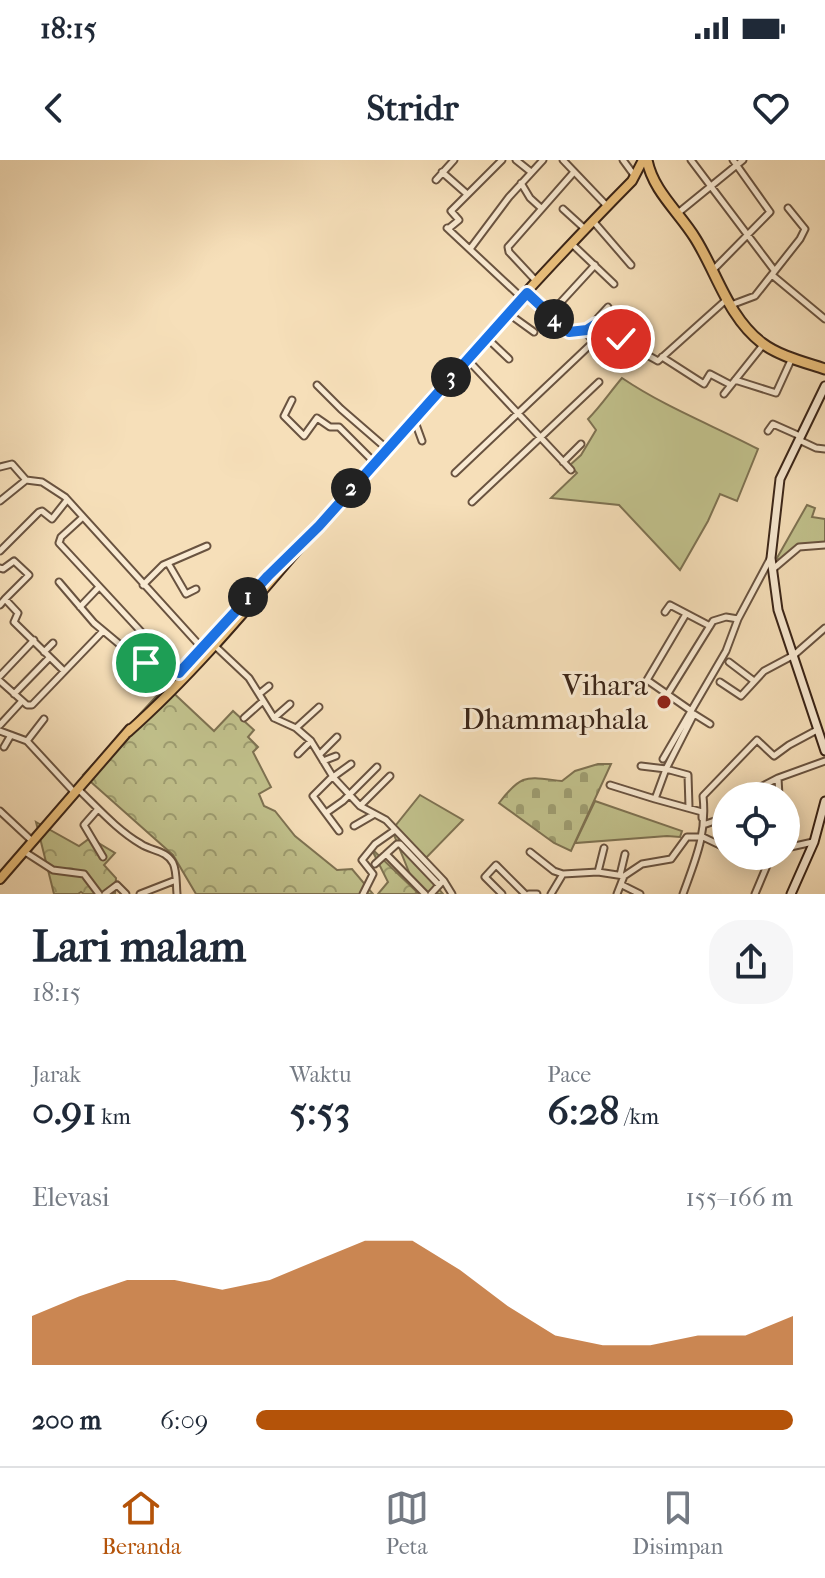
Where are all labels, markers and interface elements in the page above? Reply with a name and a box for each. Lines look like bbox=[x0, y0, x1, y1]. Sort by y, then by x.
text: 18:15 bbox=[40, 11, 97, 46]
icon: back bbox=[32, 86, 76, 130]
icon: heart bbox=[749, 86, 793, 130]
text: Stridr bbox=[366, 87, 459, 129]
pin: 4 bbox=[534, 299, 574, 339]
pin bbox=[587, 305, 655, 373]
text: 4 bbox=[548, 306, 561, 332]
icon: check bbox=[599, 317, 643, 361]
pin: 3 bbox=[431, 357, 471, 397]
text: 3 bbox=[446, 364, 456, 390]
pin: 2 bbox=[331, 468, 371, 508]
text: 2 bbox=[345, 475, 357, 501]
pin: 1 bbox=[228, 577, 268, 617]
text: 1 bbox=[244, 584, 252, 610]
pin bbox=[112, 629, 180, 697]
icon: arrive bbox=[124, 641, 168, 685]
place label: Vihara Dhammaphala bbox=[462, 668, 649, 737]
marker: Vihara Dhammaphala bbox=[655, 693, 673, 711]
map controls bbox=[712, 782, 800, 870]
button: locate bbox=[712, 782, 800, 870]
button: share bbox=[709, 920, 793, 1004]
text: Lari malam bbox=[32, 921, 246, 972]
text: 18:15 bbox=[32, 977, 81, 1008]
text: Jarak bbox=[32, 1062, 81, 1088]
text: Waktu bbox=[290, 1062, 352, 1088]
text: Pace bbox=[547, 1062, 591, 1088]
text: 0.91 bbox=[32, 1088, 96, 1134]
text: 5:53 bbox=[290, 1088, 350, 1134]
text: 6:28 bbox=[547, 1088, 619, 1134]
text: km bbox=[96, 1104, 131, 1130]
text: /km bbox=[619, 1104, 659, 1130]
text: Elevasi bbox=[32, 1182, 110, 1213]
text: 155–166 m bbox=[686, 1182, 793, 1213]
text: 200 m bbox=[32, 1405, 101, 1436]
text: 6:09 bbox=[160, 1405, 208, 1436]
tab: Beranda bbox=[102, 1486, 181, 1560]
tab: Peta bbox=[385, 1486, 429, 1560]
tab: Disimpan bbox=[632, 1486, 723, 1560]

